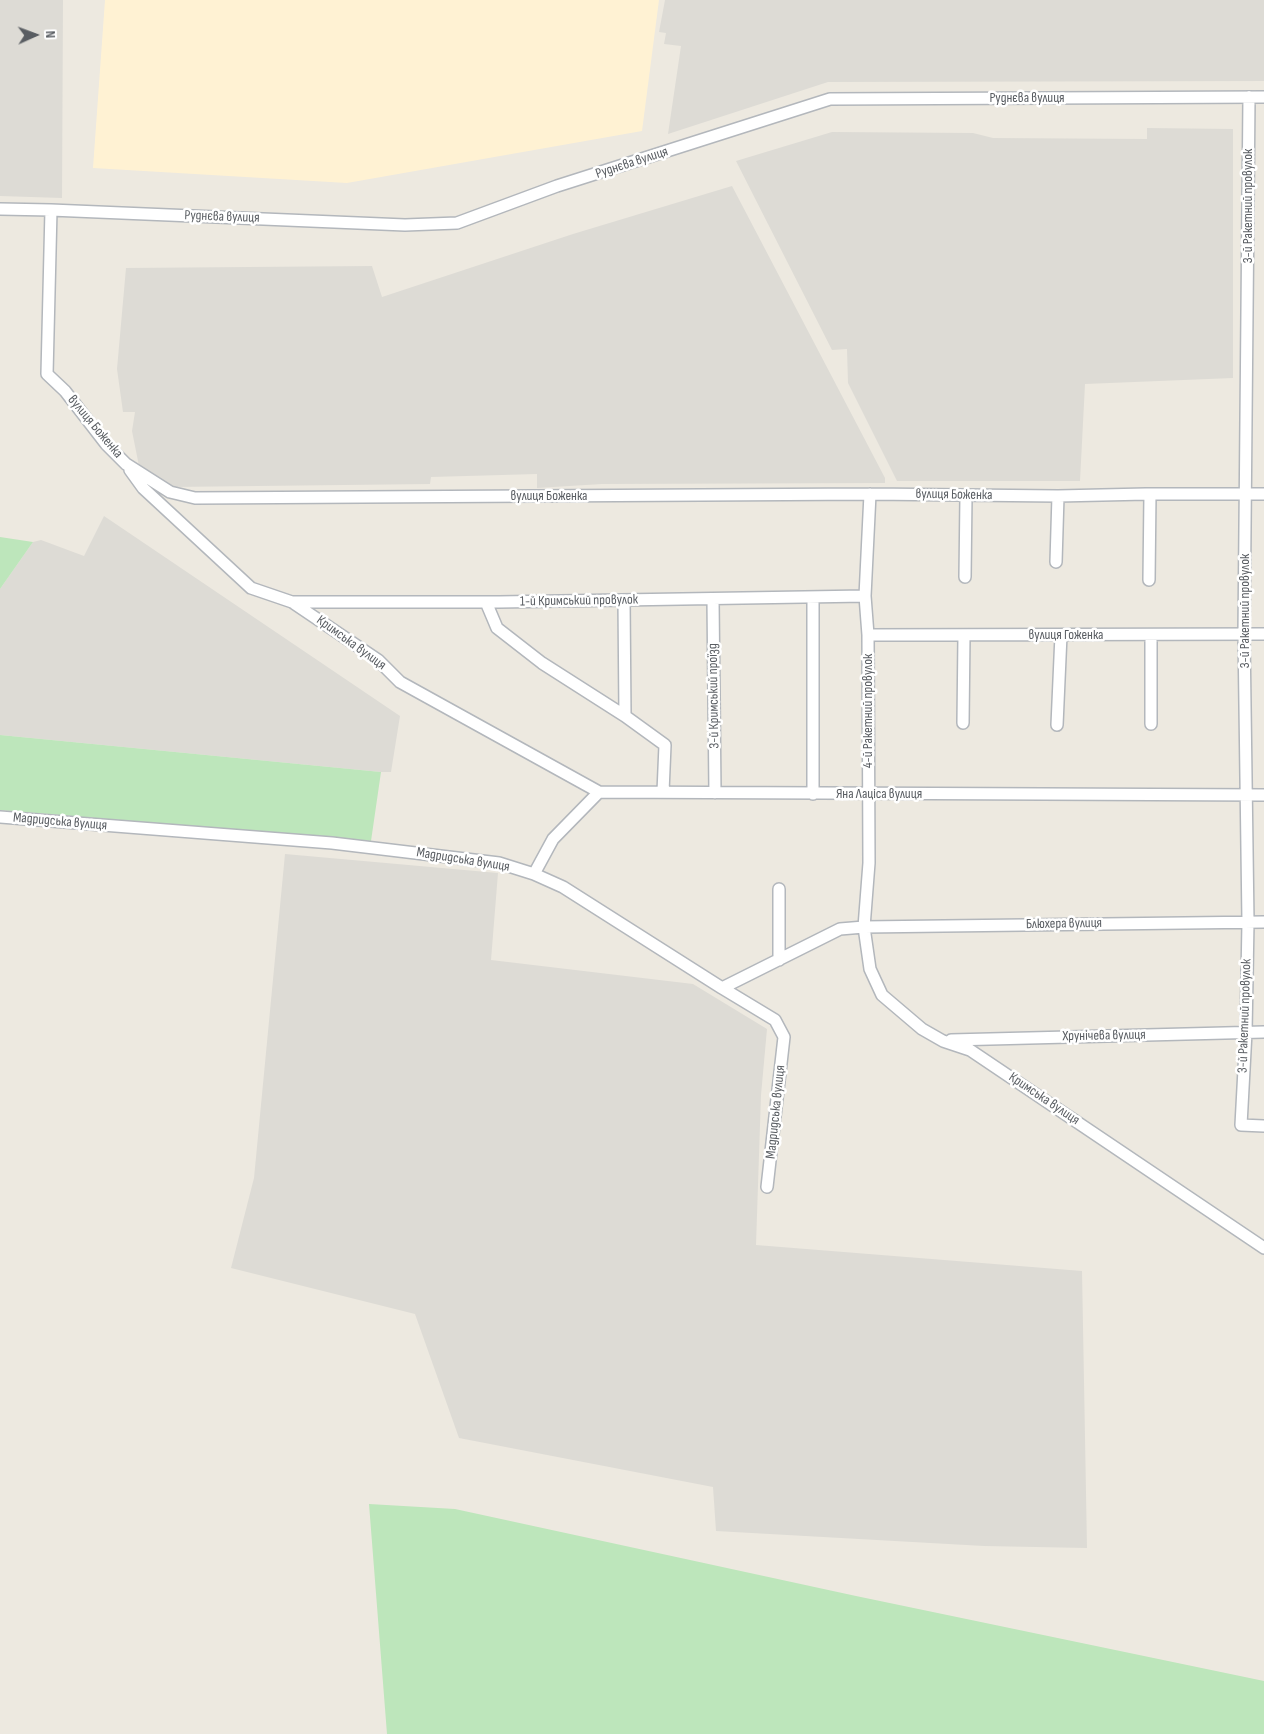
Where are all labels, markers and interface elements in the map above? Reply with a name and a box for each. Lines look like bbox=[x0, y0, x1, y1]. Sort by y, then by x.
north arrow bbox=[10, 10, 60, 60]
text: N bbox=[42, 30, 59, 38]
street label: Руднєва вулиця bbox=[989, 90, 1065, 106]
street label: Руднєва вулиця bbox=[594, 143, 670, 183]
street label: 3-й Ракетний провулок bbox=[1240, 149, 1256, 263]
street label: Руднєва вулиця bbox=[184, 207, 260, 227]
street label: вулиця Боженка bbox=[64, 392, 126, 462]
street label: вулиця Боженка bbox=[915, 486, 993, 504]
street label: вулиця Боженка bbox=[511, 488, 587, 504]
street label: 3-й Ракетний провулок bbox=[1237, 554, 1253, 668]
street label: 1-й Кримський провулок bbox=[520, 592, 638, 610]
street label: Кримська вулиця bbox=[313, 612, 389, 674]
street label: вулиця Гоженка bbox=[1029, 627, 1103, 643]
street label: 3-й Кримський проїзд bbox=[705, 643, 723, 749]
street label: 4-й Ракетний провулок bbox=[860, 654, 876, 768]
street label: Яна Лаціса вулиця bbox=[836, 786, 922, 802]
street label: Мадридська вулиця bbox=[12, 810, 108, 834]
street label: Мадридська вулиця bbox=[415, 844, 511, 876]
street label: Блюхера вулиця bbox=[1026, 915, 1102, 933]
street label: 3-й Ракетний провулок bbox=[1235, 958, 1255, 1074]
street label: Хрунічева вулиця bbox=[1062, 1027, 1146, 1045]
street label: Мадридська вулиця bbox=[763, 1064, 789, 1160]
street label: Кримська вулиця bbox=[1005, 1069, 1083, 1129]

